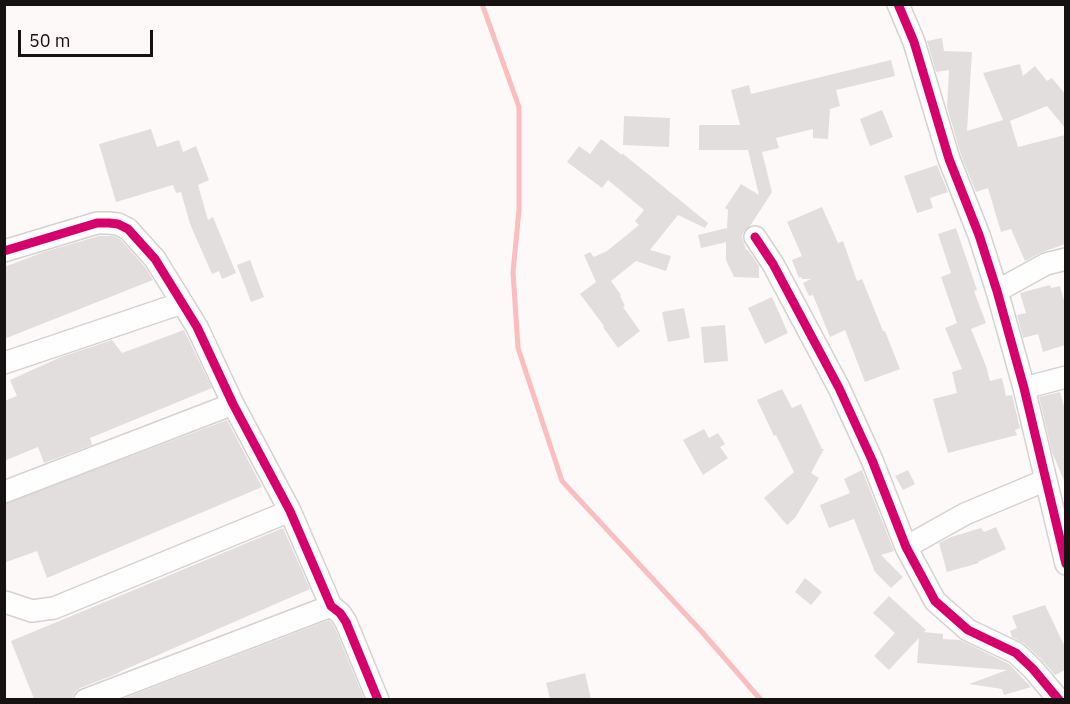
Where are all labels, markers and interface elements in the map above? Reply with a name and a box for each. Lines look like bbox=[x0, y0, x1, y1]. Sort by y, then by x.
scale bar bbox=[21, 18, 156, 56]
text: 50 m bbox=[29, 29, 71, 52]

